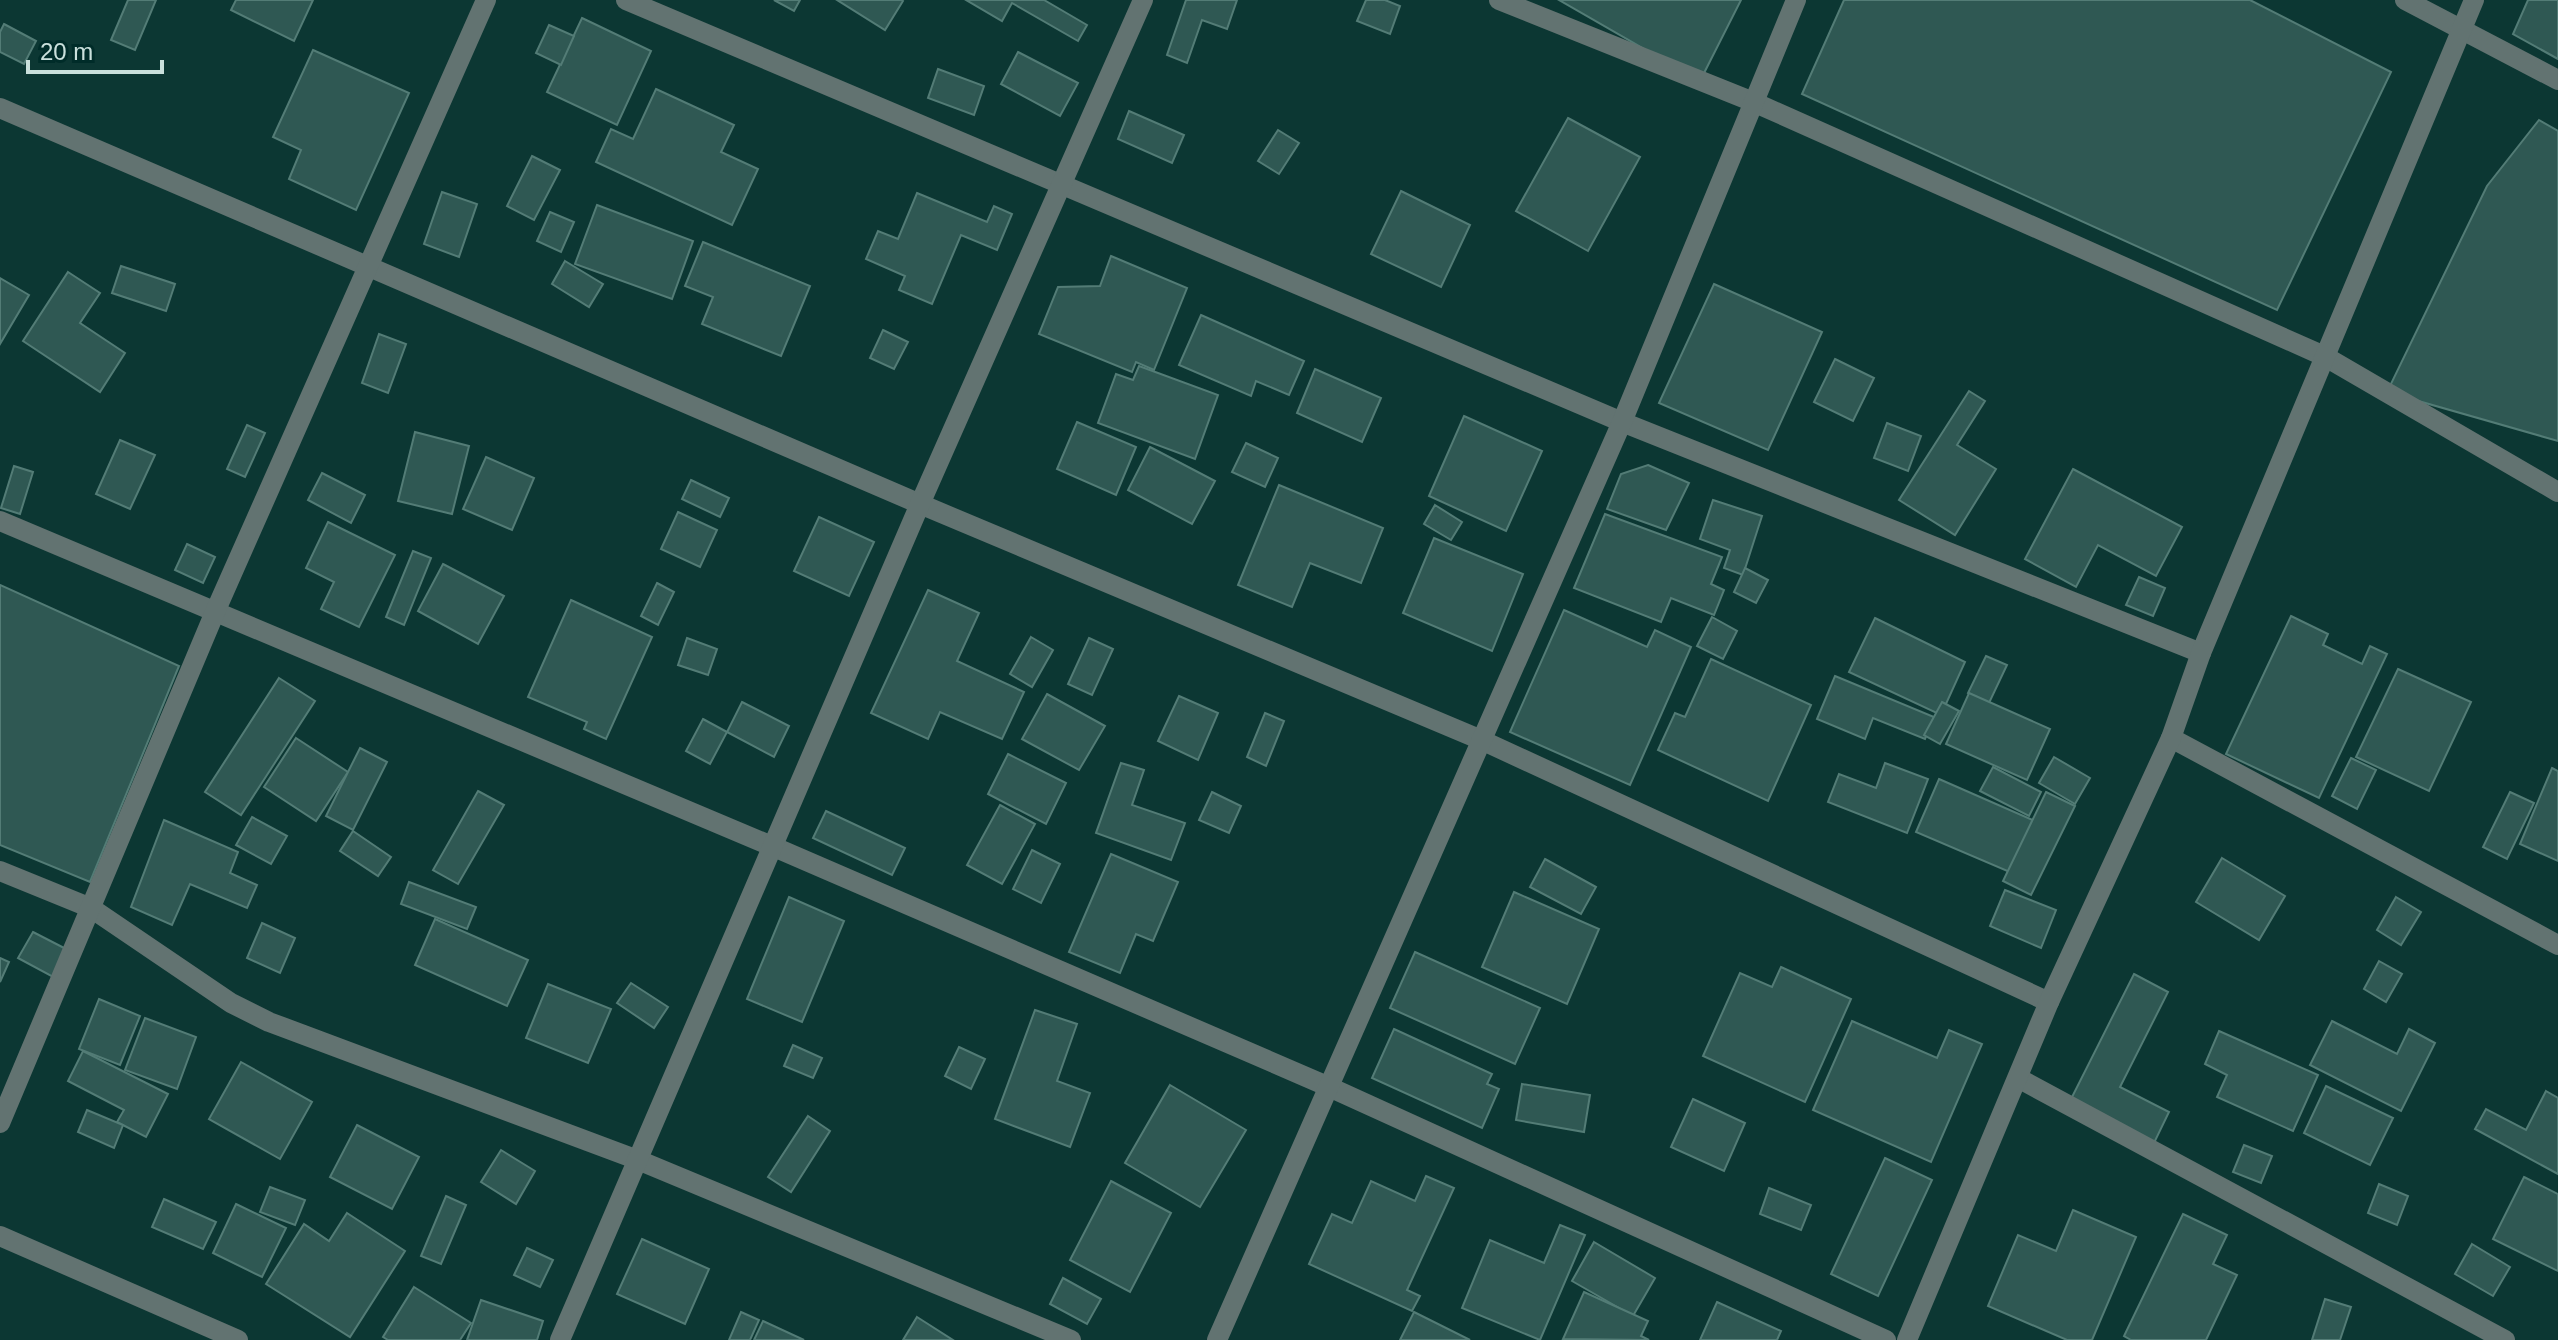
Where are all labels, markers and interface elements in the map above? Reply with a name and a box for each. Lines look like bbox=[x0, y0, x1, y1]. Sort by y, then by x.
scale bar bbox=[28, 24, 162, 74]
text: 20 m bbox=[40, 38, 93, 65]

